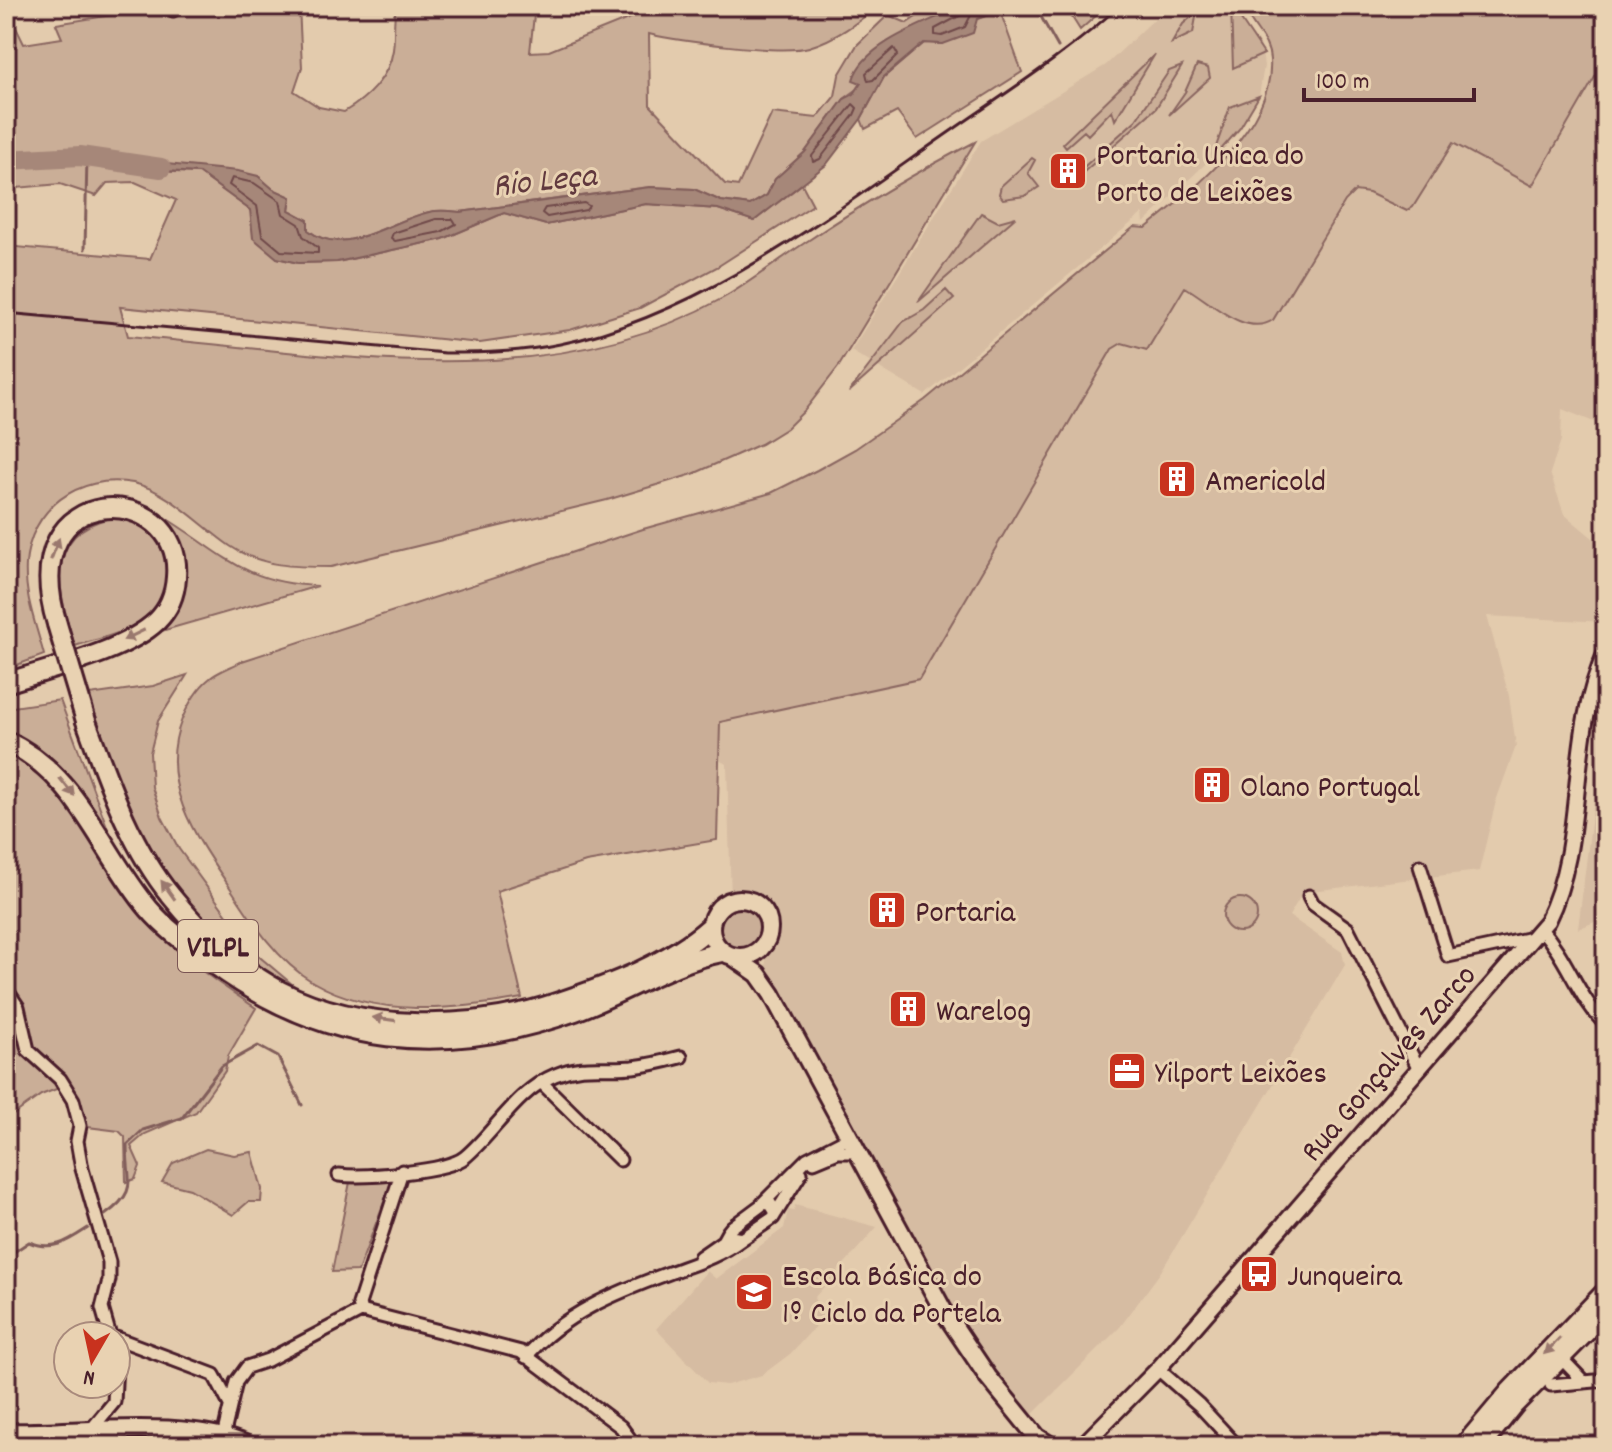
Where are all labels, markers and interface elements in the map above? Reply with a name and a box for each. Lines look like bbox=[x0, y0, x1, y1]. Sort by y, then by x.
scale bar bbox=[1304, 52, 1474, 102]
text: 100 m bbox=[1316, 66, 1369, 100]
place label: Portaria Unica do Porto de Leixões bbox=[1096, 135, 1304, 218]
building icon: Portaria Unica do Porto de Leixões bbox=[1047, 150, 1089, 192]
water label: Rio Leça bbox=[490, 153, 601, 213]
building icon: Americold bbox=[1156, 458, 1198, 500]
place label: Americold bbox=[1205, 461, 1326, 507]
one-way arrow bbox=[49, 536, 62, 560]
one-way arrow bbox=[122, 628, 145, 642]
building icon: Olano Portugal bbox=[1191, 764, 1233, 806]
place label: Olano Portugal bbox=[1240, 767, 1421, 813]
one-way arrow bbox=[58, 777, 75, 797]
one-way arrow bbox=[160, 880, 176, 901]
building icon: Portaria bbox=[866, 889, 908, 931]
place label: Portaria bbox=[915, 892, 1016, 938]
road number: VILPL bbox=[178, 920, 258, 972]
street label: Rua Gonçalves Zarco bbox=[1292, 956, 1490, 1174]
building icon: Warelog bbox=[887, 988, 929, 1030]
place label: Warelog bbox=[936, 991, 1031, 1037]
one-way arrow bbox=[371, 1012, 396, 1025]
office icon: Yilport Leixões bbox=[1106, 1050, 1148, 1092]
place label: Yilport Leixões bbox=[1155, 1053, 1327, 1099]
bus stop icon: Junqueira bbox=[1238, 1253, 1280, 1295]
place label: Escola Básica do 1º Ciclo da Portela bbox=[782, 1256, 1002, 1339]
place label: Junqueira bbox=[1287, 1256, 1403, 1302]
school or university icon: Escola Básica do 1º Ciclo da Portela bbox=[733, 1271, 775, 1313]
north arrow bbox=[52, 1320, 132, 1400]
one-way arrow bbox=[1543, 1337, 1561, 1356]
text: N bbox=[82, 1360, 97, 1392]

